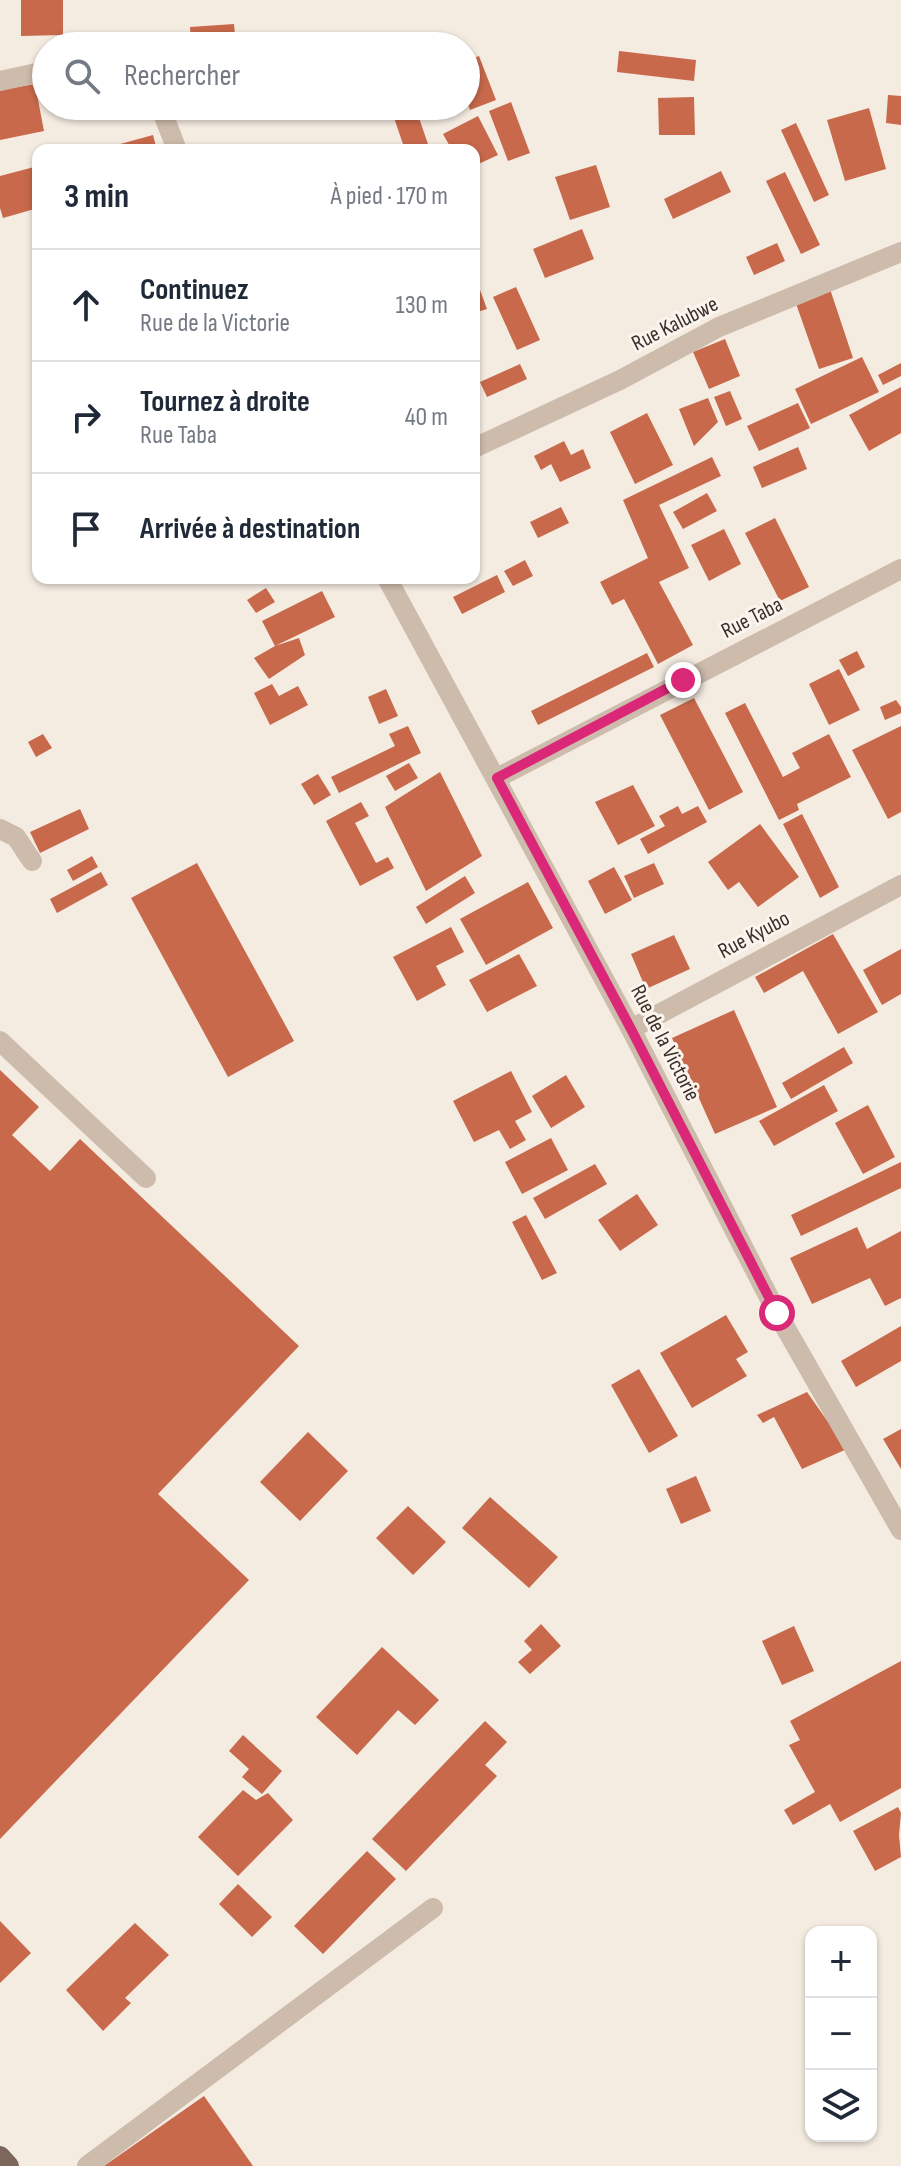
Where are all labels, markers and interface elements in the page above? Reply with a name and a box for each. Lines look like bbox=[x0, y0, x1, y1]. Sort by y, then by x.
search box bbox=[32, 32, 480, 120]
icon: search bbox=[60, 54, 104, 98]
text: Rechercher bbox=[124, 58, 240, 94]
text: 3 min bbox=[64, 176, 129, 217]
text: À pied · 170 m bbox=[331, 181, 448, 212]
text: Continuez bbox=[140, 272, 249, 308]
icon: ahead bbox=[64, 283, 108, 327]
text: 130 m bbox=[396, 290, 448, 321]
street label: Rue Kalubwe bbox=[627, 291, 723, 357]
text: Rue de la Victorie bbox=[140, 308, 290, 339]
text: Tournez à droite bbox=[140, 384, 310, 420]
icon: right bbox=[64, 395, 108, 439]
text: 40 m bbox=[405, 402, 448, 433]
text: Rue Taba bbox=[140, 420, 217, 451]
icon: arrive bbox=[64, 507, 108, 551]
text: Arrivée à destination bbox=[140, 511, 360, 547]
street label: Rue Taba bbox=[717, 591, 787, 645]
route end bbox=[665, 662, 701, 698]
street label: Rue Kyubo bbox=[714, 905, 794, 965]
street label: Rue de la Victorie bbox=[624, 980, 706, 1106]
route start bbox=[759, 1295, 795, 1331]
map controls bbox=[805, 1926, 877, 2142]
button: + bbox=[805, 1926, 877, 1998]
button: − bbox=[805, 1998, 877, 2070]
button: layers bbox=[805, 2070, 877, 2142]

